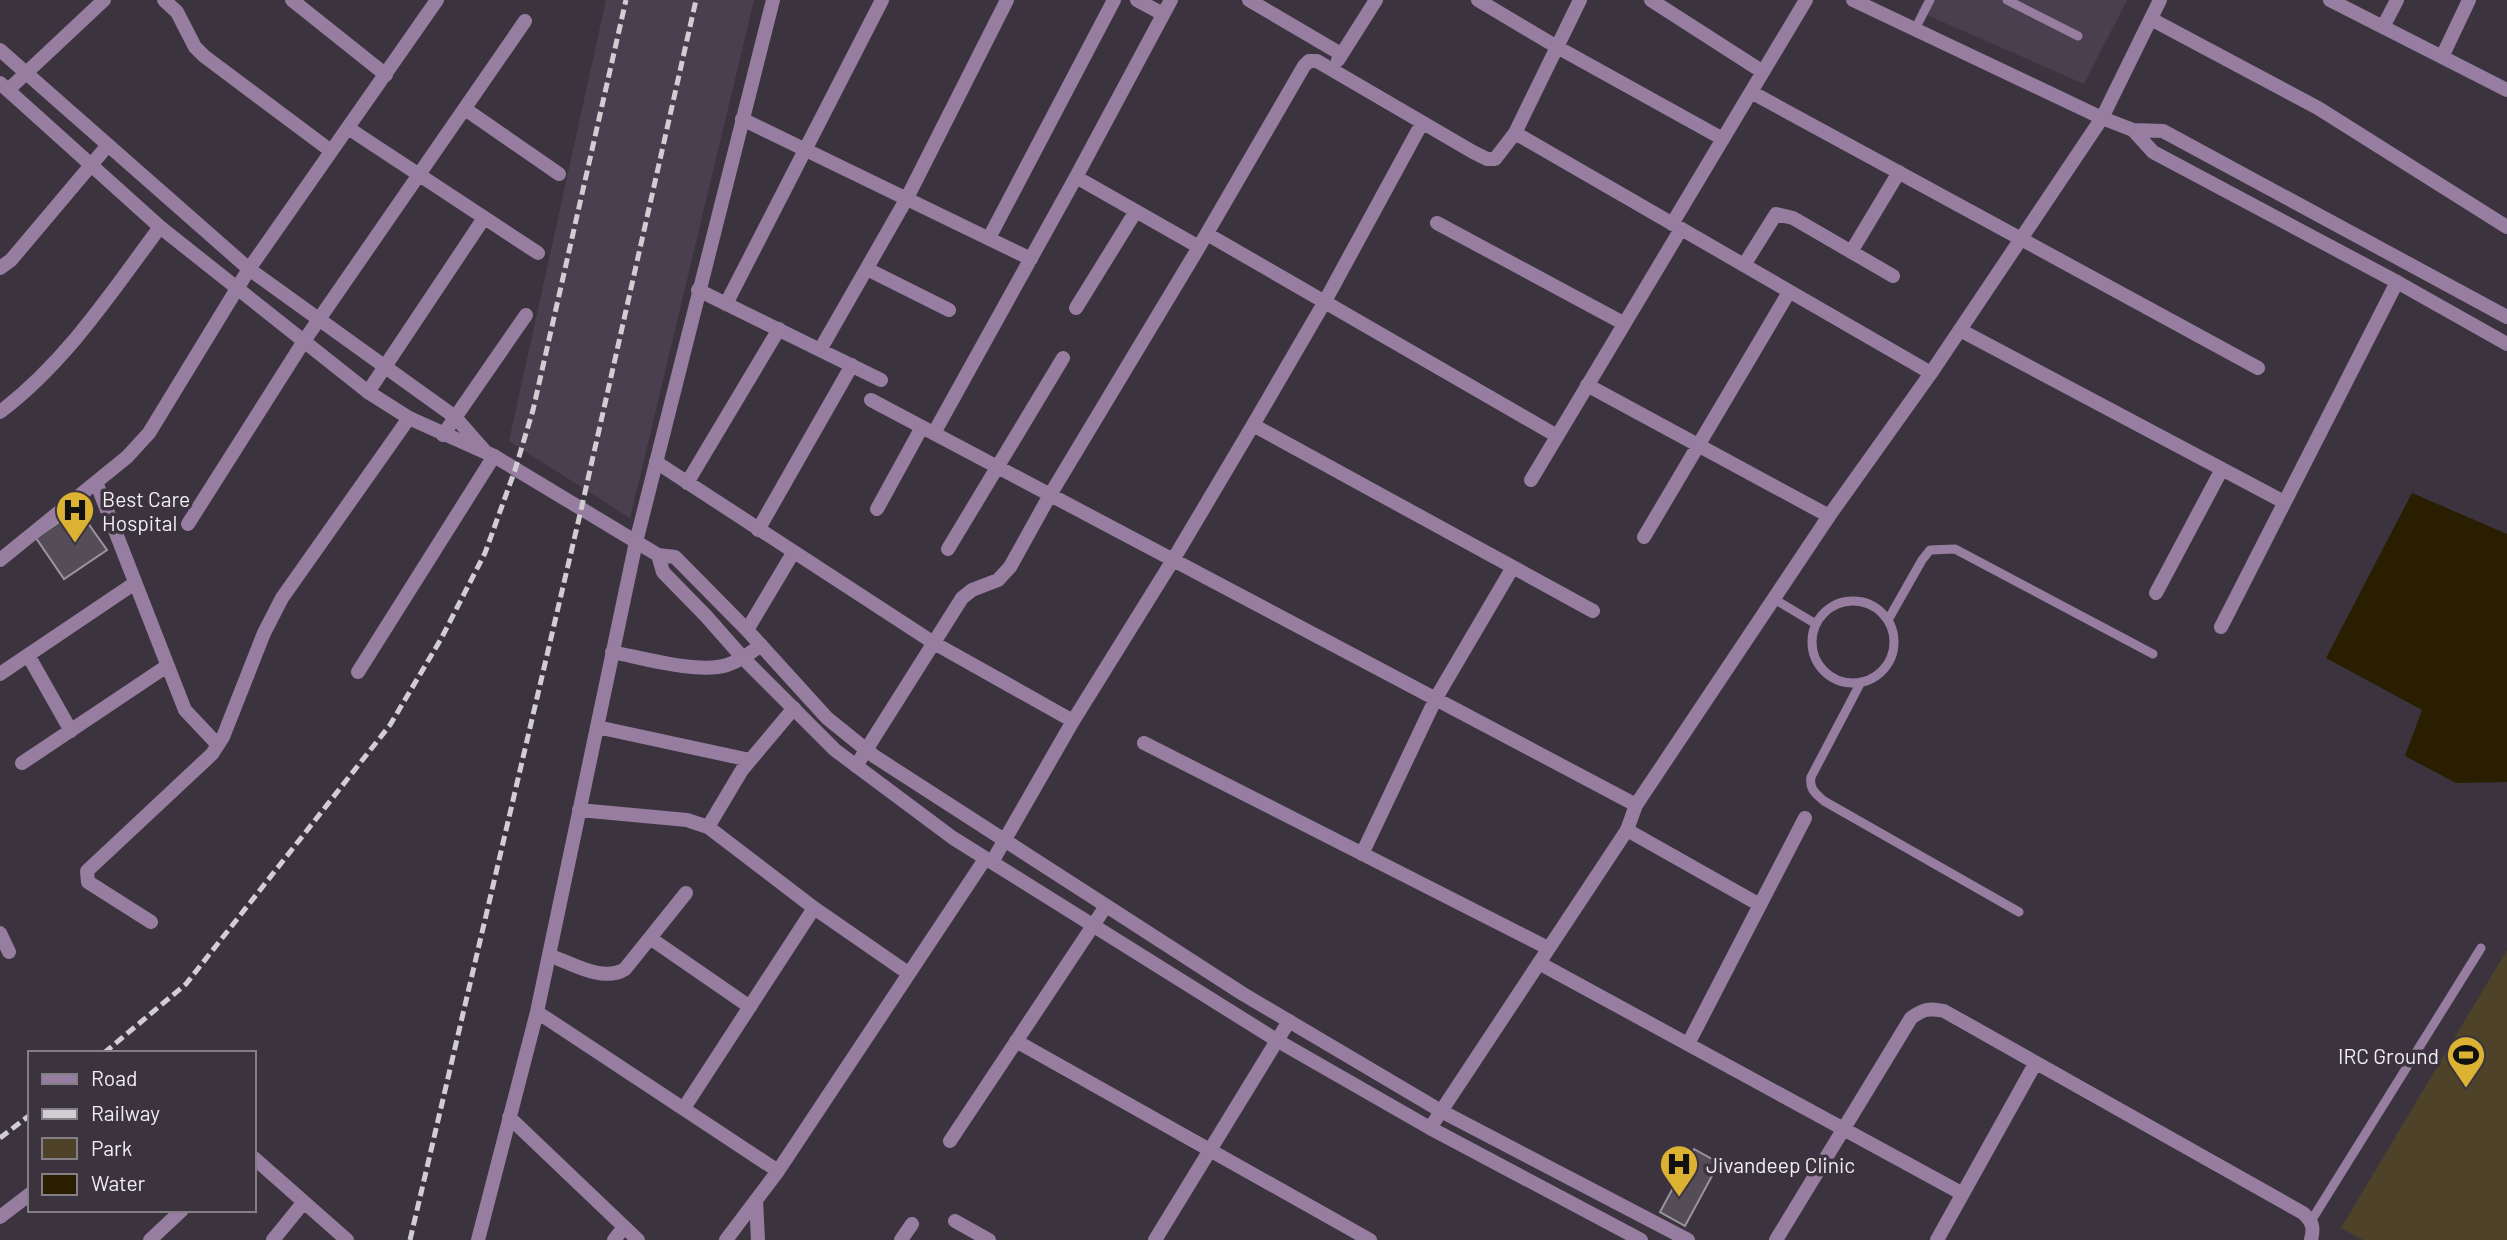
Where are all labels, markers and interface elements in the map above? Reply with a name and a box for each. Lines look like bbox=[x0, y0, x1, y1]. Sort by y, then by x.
place label: Best Care Hospital bbox=[102, 486, 190, 535]
hospital icon: Best Care Hospital bbox=[54, 489, 96, 544]
sports icon: IRC Ground bbox=[2445, 1034, 2487, 1089]
place label: IRC Ground bbox=[2338, 1043, 2439, 1068]
legend bbox=[28, 1051, 256, 1212]
text: Road bbox=[91, 1065, 137, 1090]
text: Railway bbox=[91, 1100, 160, 1125]
text: Park bbox=[91, 1135, 132, 1160]
hospital icon: Jivandeep Clinic bbox=[1658, 1143, 1700, 1198]
place label: Jivandeep Clinic bbox=[1706, 1152, 1855, 1177]
text: Water bbox=[91, 1170, 146, 1195]

